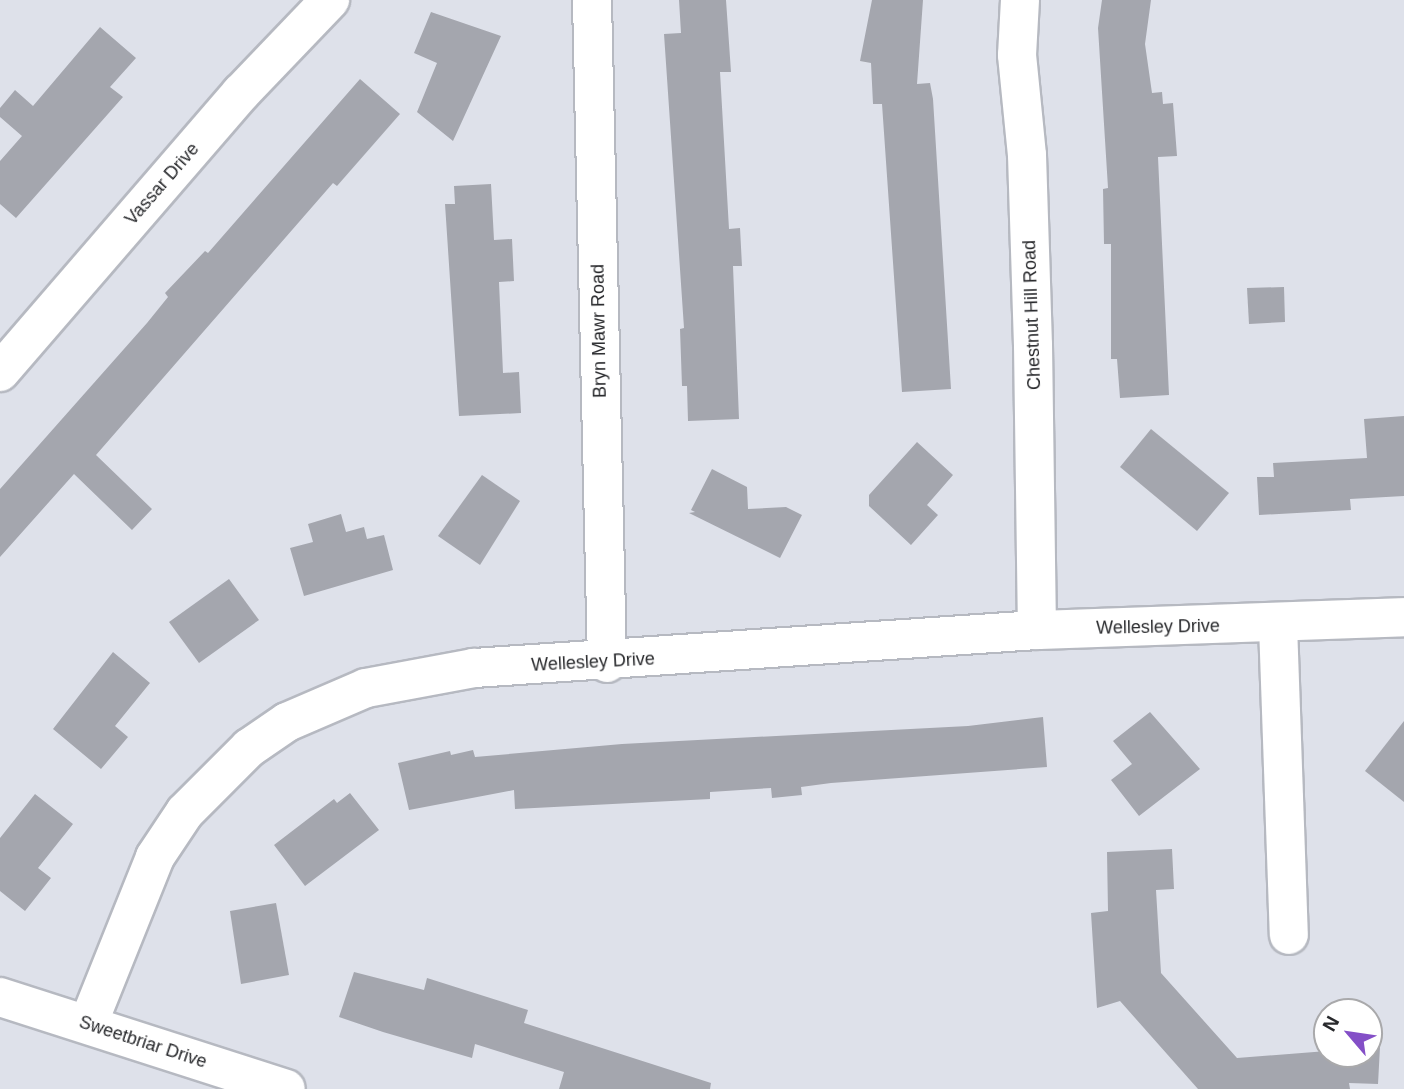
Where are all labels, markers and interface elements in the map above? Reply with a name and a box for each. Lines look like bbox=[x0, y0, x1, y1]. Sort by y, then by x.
street label: Vassar Drive bbox=[120, 139, 204, 229]
street label: Chestnut Hill Road bbox=[1019, 240, 1045, 390]
street label: Bryn Mawr Road bbox=[587, 264, 611, 398]
street label: Wellesley Drive bbox=[1096, 615, 1220, 639]
street label: Wellesley Drive bbox=[531, 648, 655, 676]
north arrow bbox=[1313, 998, 1383, 1068]
street label: Sweetbriar Drive bbox=[76, 1011, 210, 1073]
text: N bbox=[1318, 1012, 1343, 1035]

